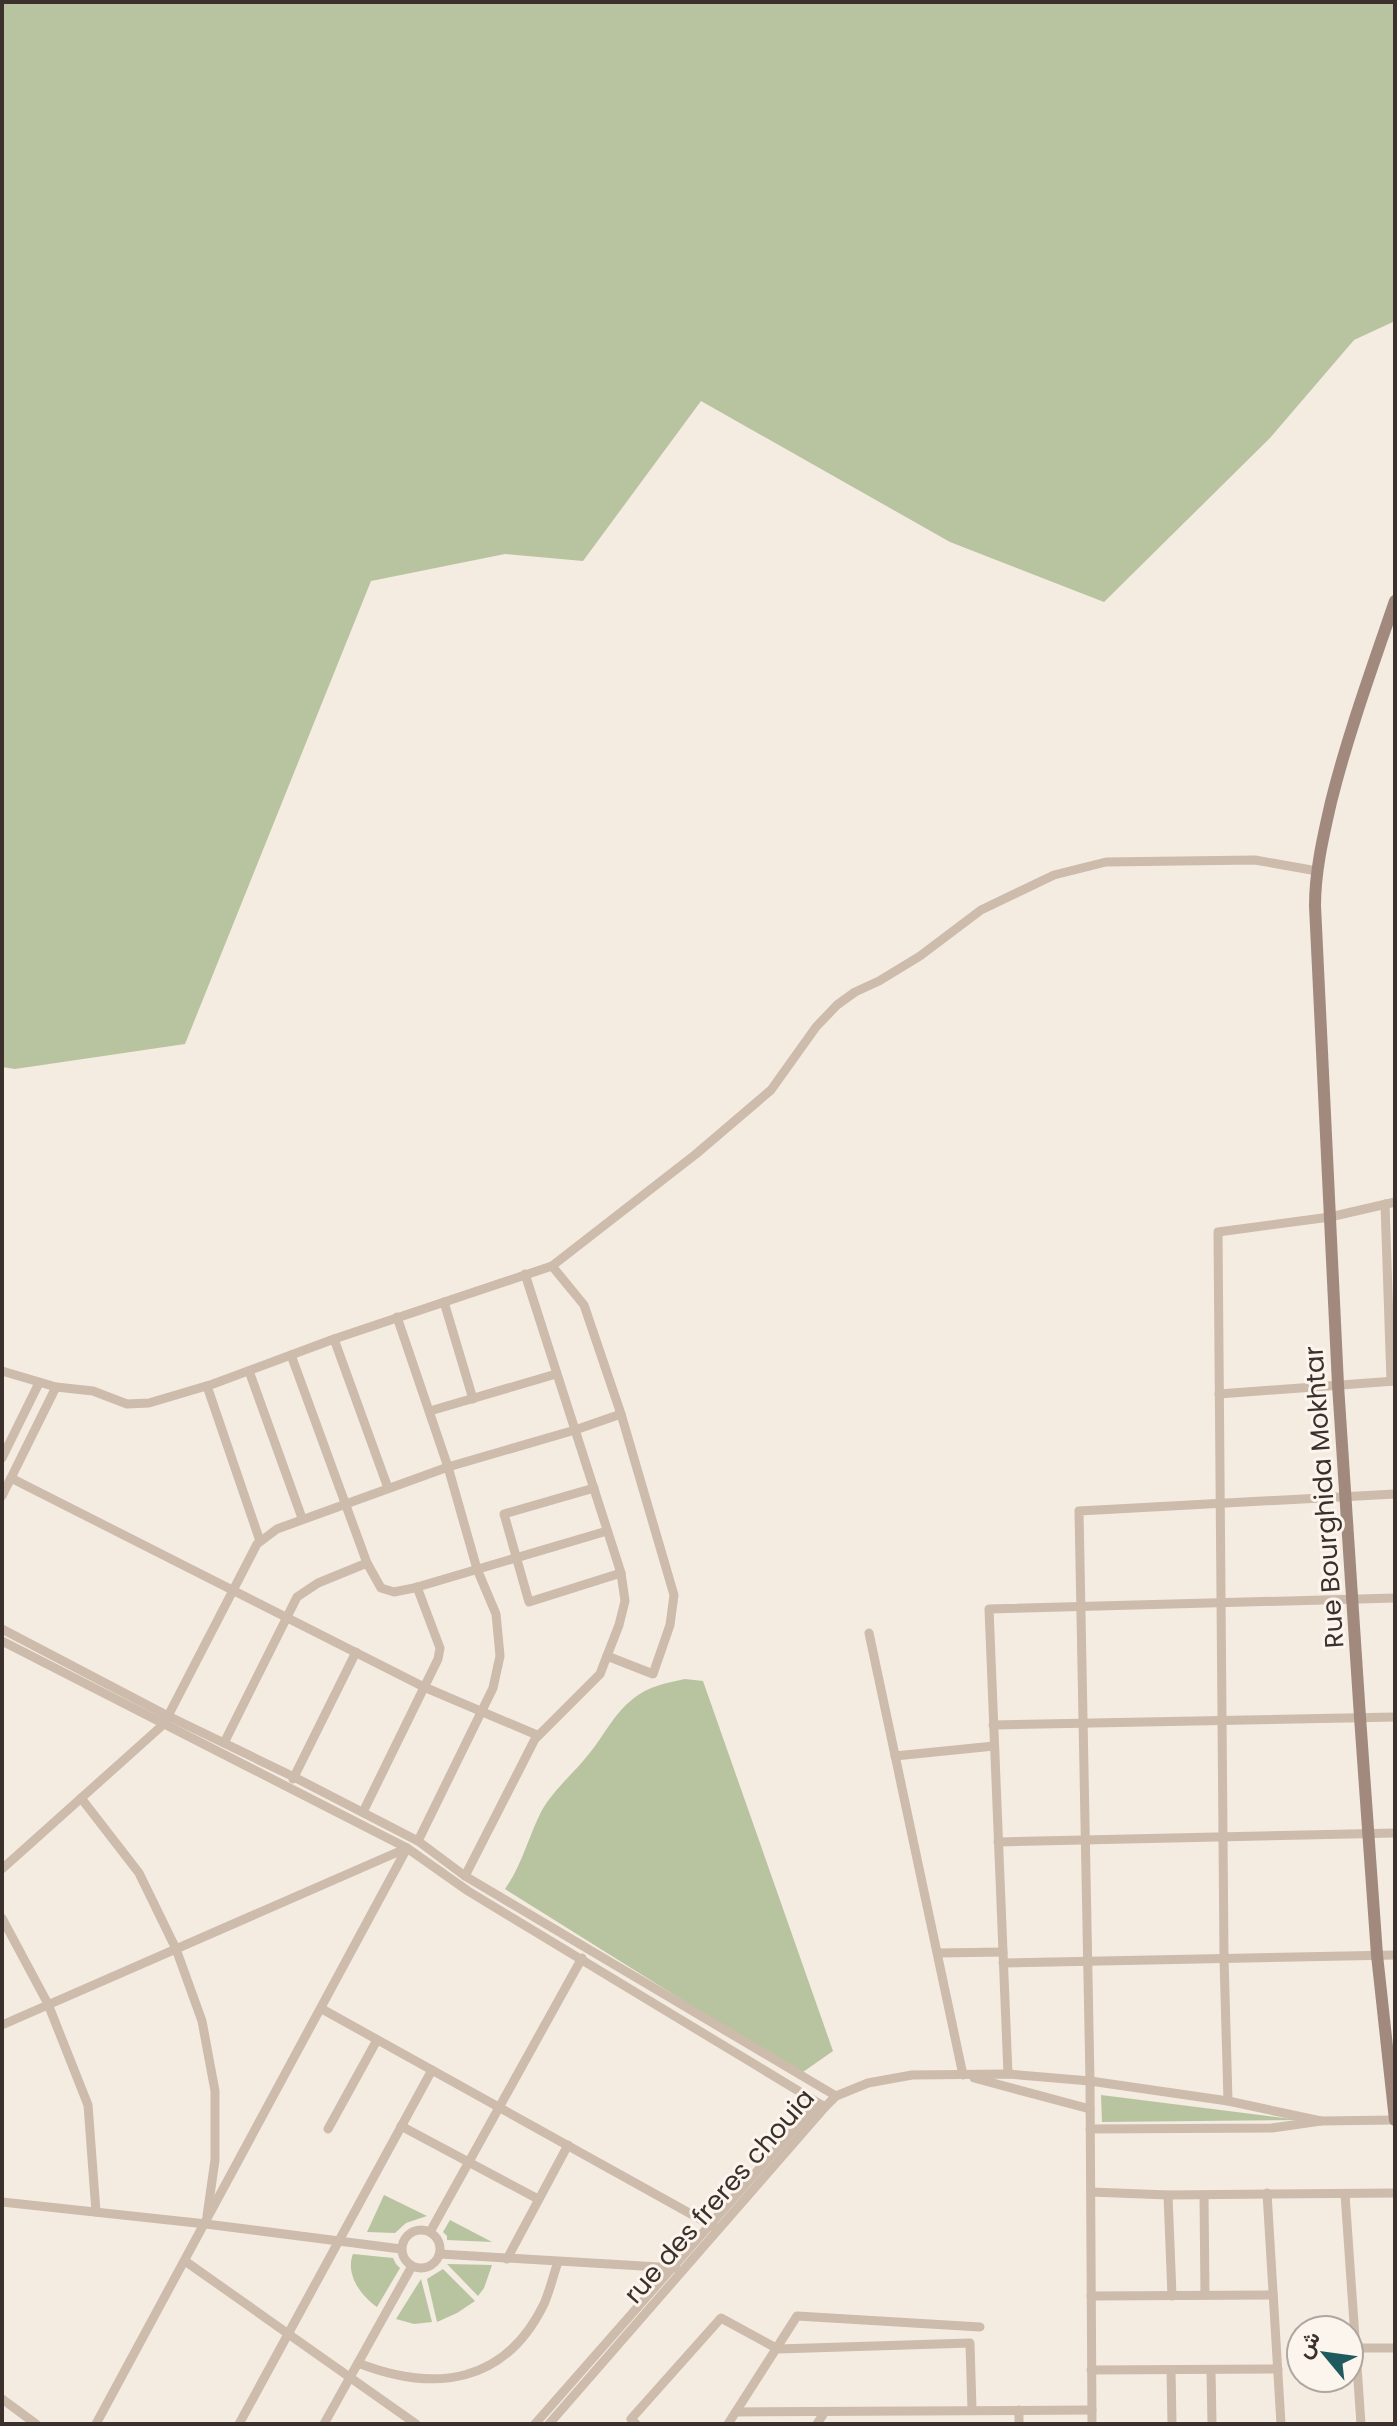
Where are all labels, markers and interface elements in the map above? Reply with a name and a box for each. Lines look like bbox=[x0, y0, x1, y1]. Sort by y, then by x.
street label: Rue Bourghida Mokhtar bbox=[1295, 1345, 1353, 1649]
street label: rue des freres chouia bbox=[616, 2081, 822, 2311]
north arrow bbox=[1285, 2314, 1365, 2394]
text: ش bbox=[1288, 2325, 1328, 2364]

